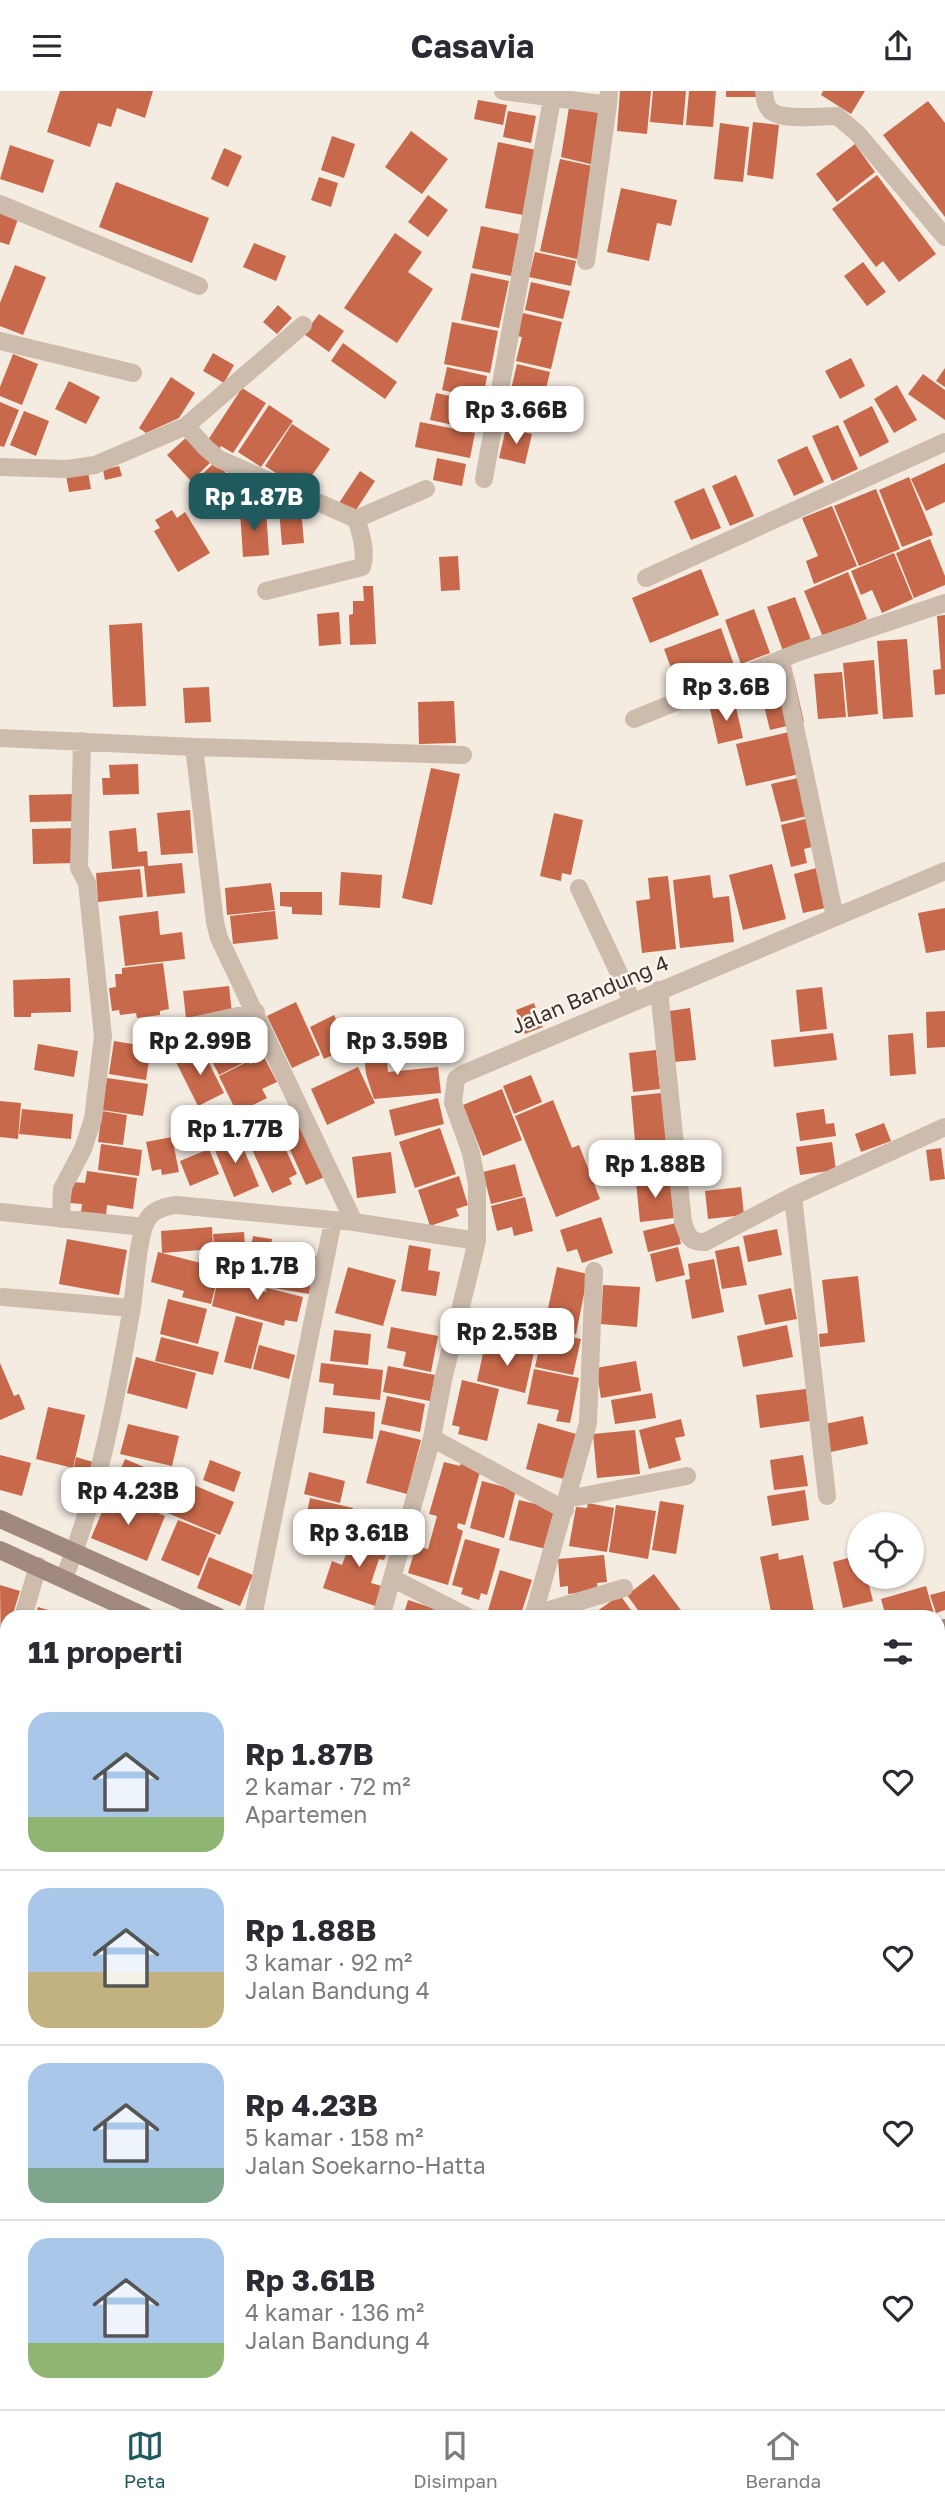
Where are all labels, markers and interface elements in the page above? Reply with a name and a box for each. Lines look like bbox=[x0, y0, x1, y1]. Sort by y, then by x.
icon: menu bbox=[28, 27, 66, 65]
text: Casavia bbox=[411, 27, 534, 65]
icon: share bbox=[879, 27, 917, 65]
pin: Rp 3.66B bbox=[444, 387, 588, 446]
text: Rp 3.66B bbox=[465, 395, 567, 423]
pin: Rp 1.87B bbox=[182, 473, 326, 533]
text: Rp 1.87B bbox=[205, 482, 303, 510]
pin: Rp 3.6B bbox=[661, 663, 791, 723]
text: Rp 3.6B bbox=[682, 672, 770, 700]
street label: Jalan Bandung 4 bbox=[507, 949, 672, 1039]
pin: Rp 2.99B bbox=[128, 1017, 272, 1077]
pin: Rp 3.59B bbox=[325, 1017, 469, 1077]
text: Rp 2.99B bbox=[149, 1026, 251, 1054]
text: Rp 3.59B bbox=[346, 1026, 448, 1054]
pin: Rp 1.77B bbox=[163, 1105, 307, 1165]
text: Rp 1.77B bbox=[187, 1114, 283, 1142]
pin: Rp 1.88B bbox=[583, 1141, 727, 1200]
text: Rp 1.88B bbox=[605, 1149, 705, 1177]
pin: Rp 1.7B bbox=[192, 1243, 322, 1302]
text: Rp 1.7B bbox=[215, 1251, 299, 1279]
pin: Rp 2.53B bbox=[435, 1309, 579, 1368]
text: Rp 2.53B bbox=[456, 1317, 558, 1345]
pin: Rp 4.23B bbox=[56, 1467, 200, 1527]
text: Rp 4.23B bbox=[77, 1476, 179, 1504]
pin: Rp 3.61B bbox=[287, 1509, 431, 1569]
map controls bbox=[847, 1512, 924, 1589]
button: locate bbox=[847, 1512, 924, 1589]
text: Rp 3.61B bbox=[309, 1518, 409, 1546]
icon: filters bbox=[879, 1633, 917, 1671]
text: 11 properti bbox=[28, 1634, 183, 1670]
text: Rp 1.87B bbox=[245, 1736, 374, 1772]
icon: home bbox=[84, 1740, 168, 1824]
icon: heart bbox=[879, 1763, 917, 1801]
text: 2 kamar · 72 m² bbox=[245, 1772, 411, 1800]
text: Apartemen bbox=[245, 1800, 367, 1828]
text: Rp 1.88B bbox=[245, 1912, 376, 1948]
icon: home bbox=[84, 1916, 168, 2000]
icon: heart bbox=[879, 1939, 917, 1977]
text: 3 kamar · 92 m² bbox=[245, 1948, 412, 1976]
text: Jalan Bandung 4 bbox=[245, 1976, 430, 2004]
text: Rp 4.23B bbox=[245, 2087, 378, 2123]
icon: home bbox=[84, 2091, 168, 2175]
icon: heart bbox=[879, 2114, 917, 2152]
text: 5 kamar · 158 m² bbox=[245, 2123, 423, 2151]
text: Jalan Soekarno-Hatta bbox=[245, 2151, 486, 2179]
text: Rp 3.61B bbox=[245, 2262, 375, 2298]
icon: home bbox=[84, 2266, 168, 2350]
icon: heart bbox=[879, 2289, 917, 2327]
text: 4 kamar · 136 m² bbox=[245, 2298, 424, 2326]
text: Jalan Bandung 4 bbox=[245, 2326, 430, 2354]
tab: Peta bbox=[124, 2427, 165, 2492]
tab: Disimpan bbox=[413, 2427, 498, 2492]
tab: Beranda bbox=[745, 2427, 821, 2492]

